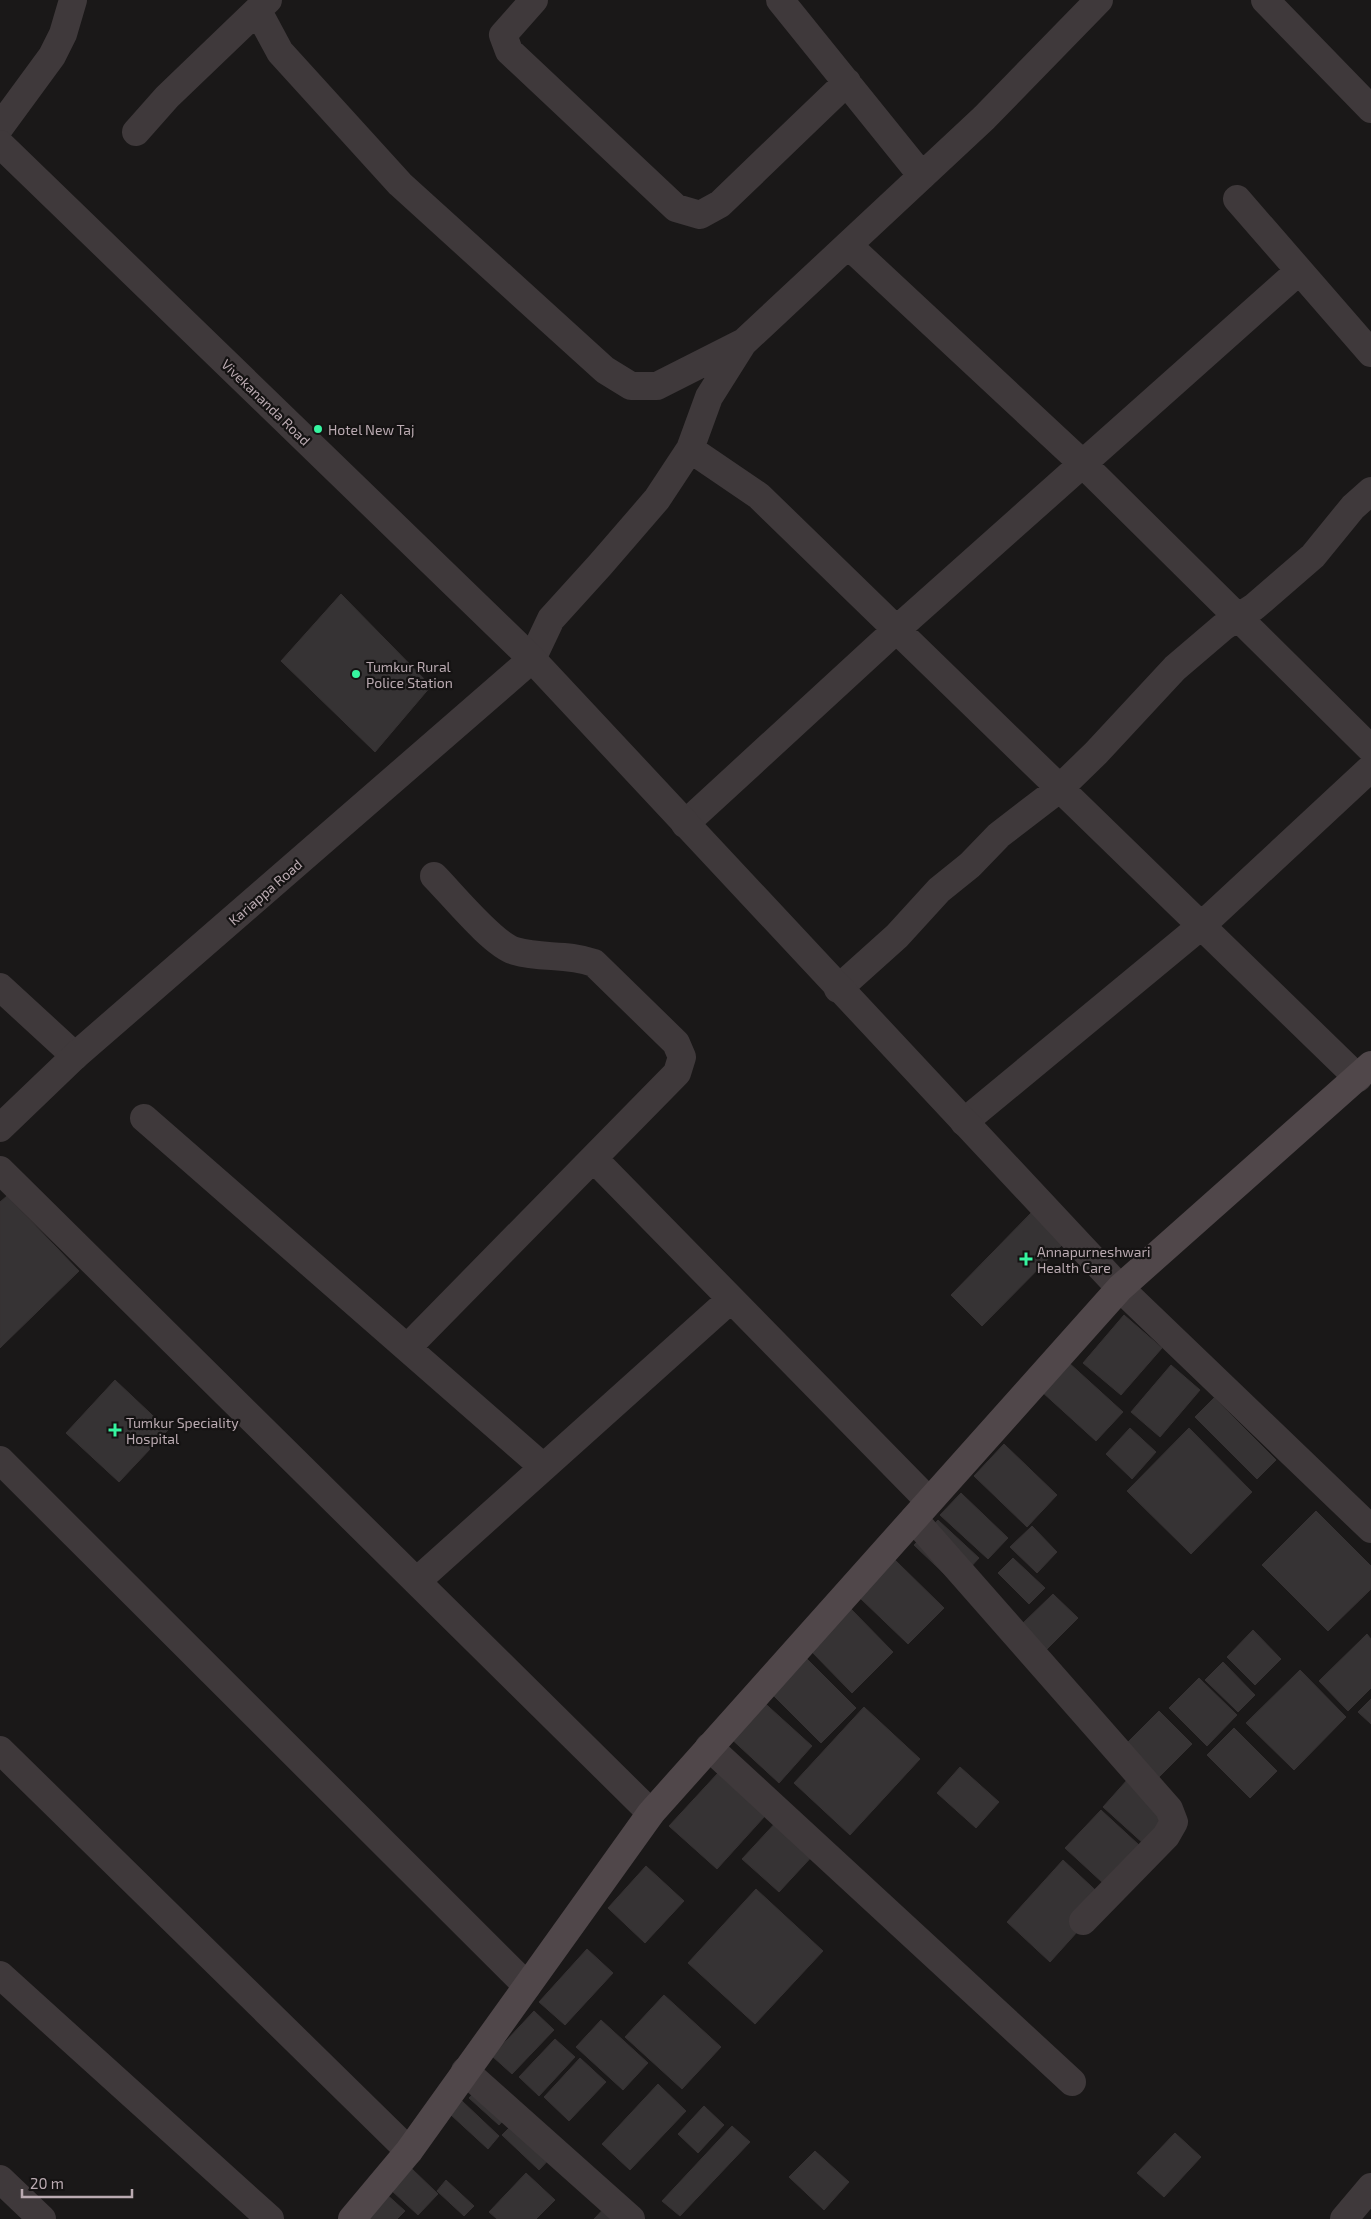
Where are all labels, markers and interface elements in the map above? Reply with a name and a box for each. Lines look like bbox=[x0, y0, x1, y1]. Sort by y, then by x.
street label: Vivekananda Road bbox=[218, 355, 314, 449]
place label: Hotel New Taj bbox=[328, 421, 415, 438]
marker: Hotel New Taj bbox=[312, 423, 324, 435]
place label: Tumkur Rural Police Station bbox=[366, 658, 453, 691]
marker: Tumkur Rural Police Station bbox=[350, 668, 362, 680]
street label: Kariappa Road bbox=[225, 855, 305, 929]
place label: Annapurneshwari Health Care bbox=[1037, 1243, 1151, 1276]
marker: Annapurneshwari Health Care bbox=[1019, 1252, 1033, 1266]
place label: Tumkur Speciality Hospital bbox=[126, 1414, 239, 1447]
marker: Tumkur Speciality Hospital bbox=[108, 1423, 122, 1437]
scale bar bbox=[22, 2166, 132, 2198]
text: 20 m bbox=[30, 2174, 64, 2192]

